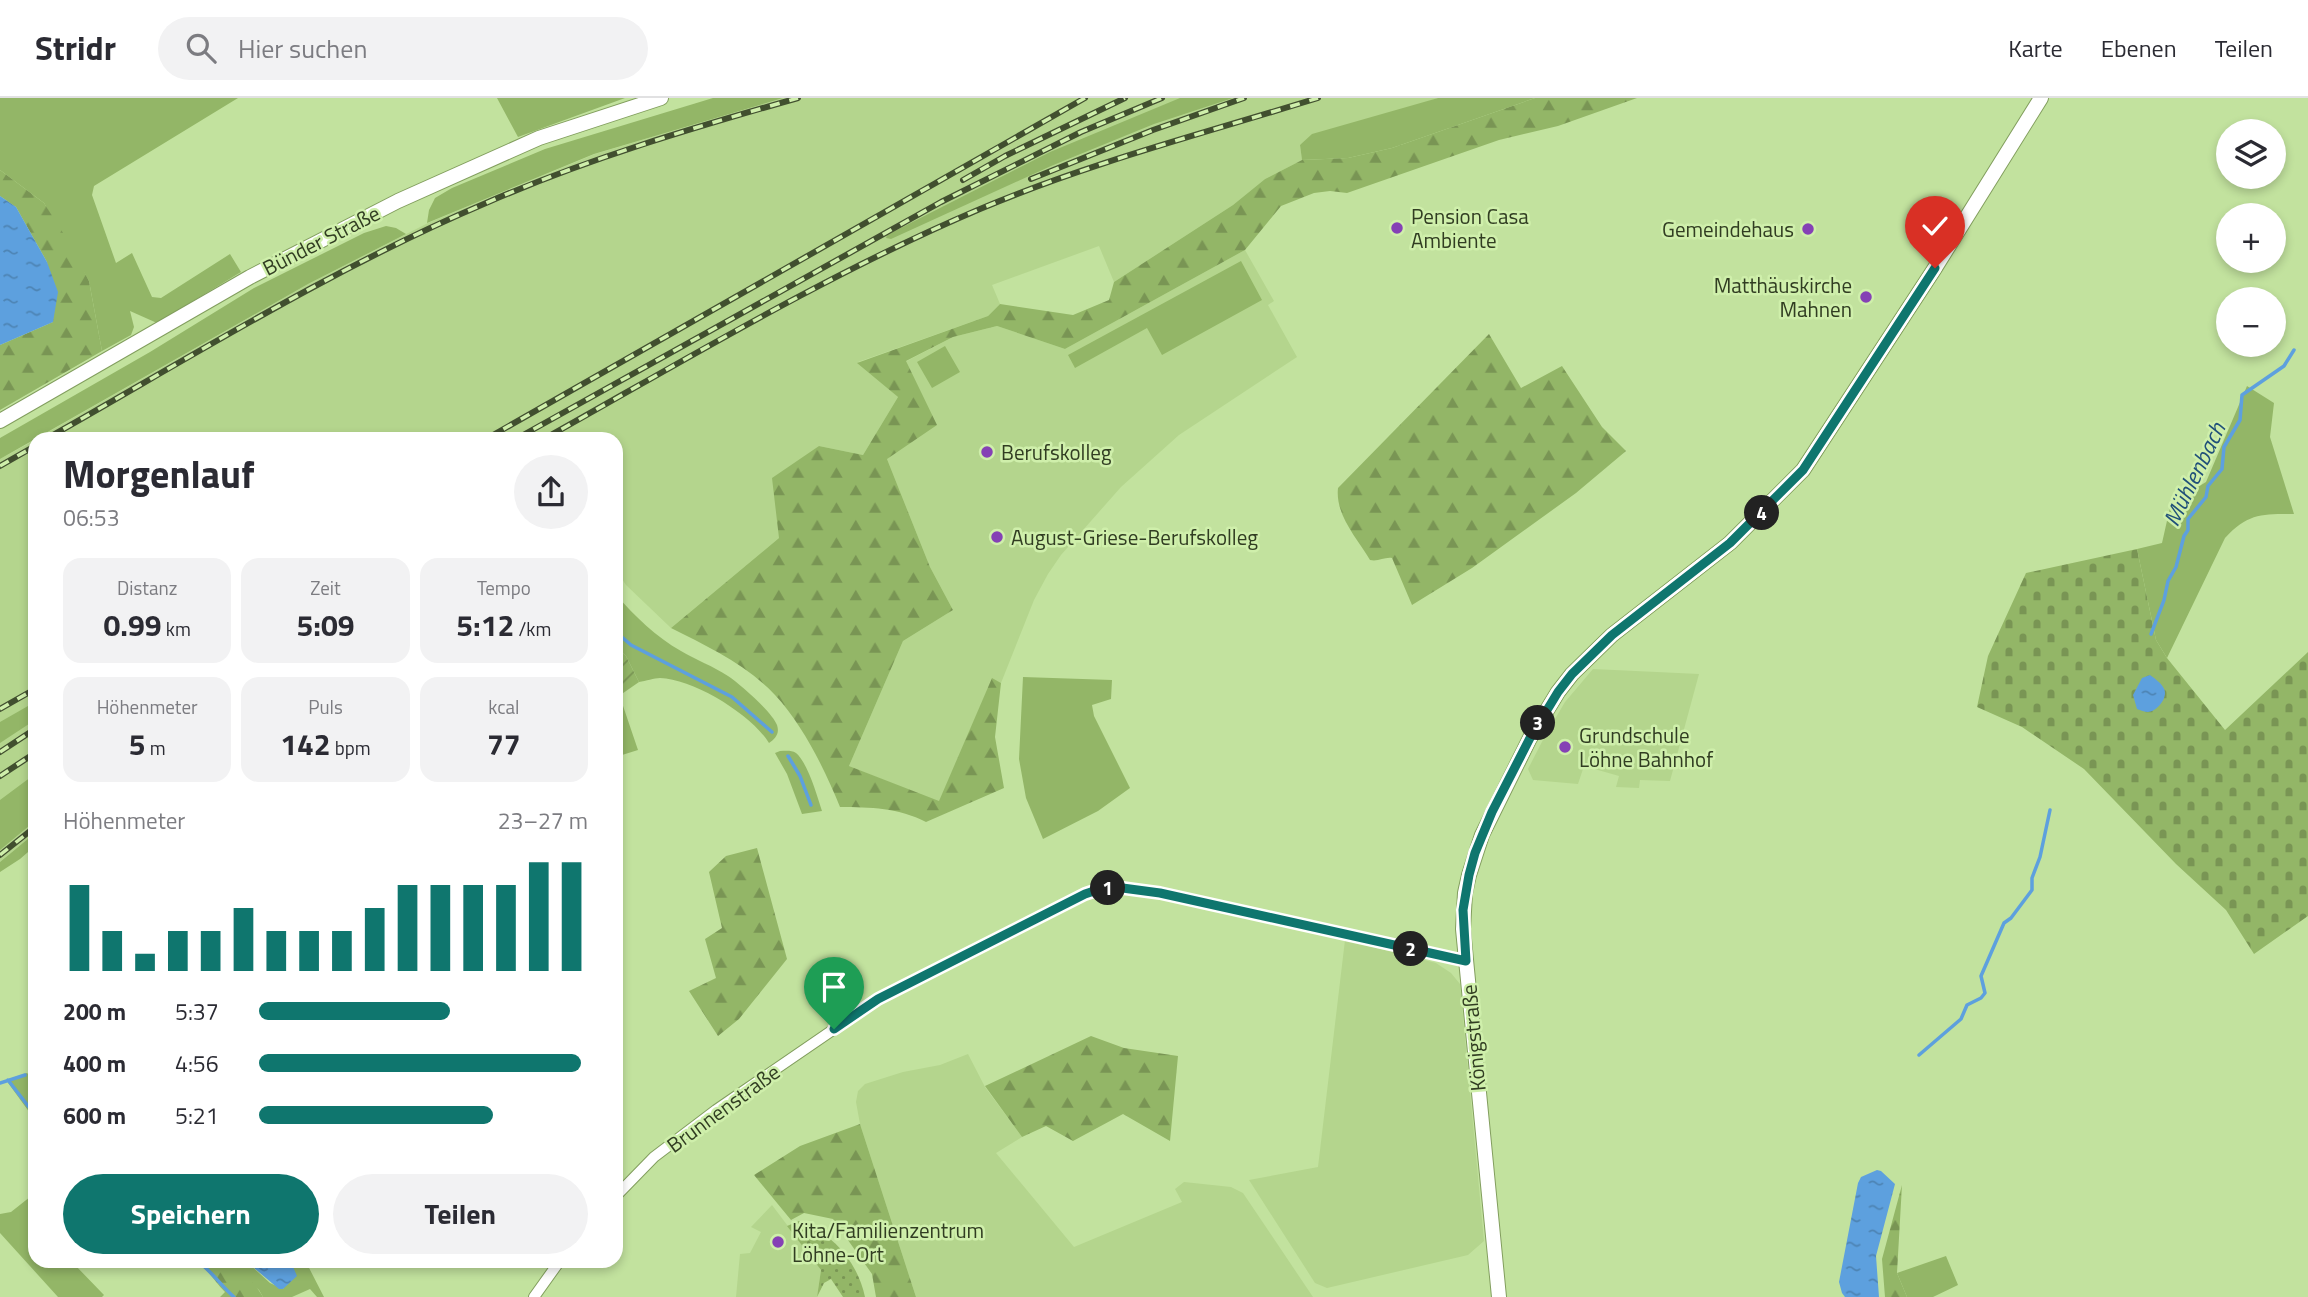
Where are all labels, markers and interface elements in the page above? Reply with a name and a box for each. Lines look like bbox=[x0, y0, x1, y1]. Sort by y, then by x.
search box bbox=[158, 17, 648, 80]
text: Stridr bbox=[35, 23, 116, 73]
icon: search bbox=[182, 29, 220, 67]
text: Hier suchen bbox=[238, 29, 367, 68]
text: Karte bbox=[2008, 30, 2063, 66]
text: Ebenen bbox=[2101, 30, 2177, 66]
text: Teilen bbox=[2215, 30, 2273, 66]
map controls bbox=[2216, 119, 2286, 357]
button: layers bbox=[2216, 119, 2286, 189]
pin bbox=[1905, 196, 1965, 268]
street label: Bünder Straße bbox=[257, 197, 385, 283]
place label: Pension Casa Ambiente bbox=[1411, 200, 1529, 256]
button: + bbox=[2216, 203, 2286, 273]
icon: check bbox=[1916, 207, 1954, 245]
place label: Gemeindehaus bbox=[1662, 213, 1794, 245]
marker: Pension Casa Ambiente bbox=[1389, 220, 1405, 236]
marker: Gemeindehaus bbox=[1800, 221, 1816, 237]
place label: Matthäuskirche Mahnen bbox=[1714, 269, 1852, 325]
button: − bbox=[2216, 287, 2286, 357]
marker: Matthäuskirche Mahnen bbox=[1858, 289, 1874, 305]
water label: Mühlenbach bbox=[2154, 416, 2234, 532]
place label: Berufskolleg bbox=[1001, 436, 1112, 468]
marker: Berufskolleg bbox=[979, 444, 995, 460]
text: Morgenlauf bbox=[63, 445, 255, 503]
button: share bbox=[514, 455, 588, 529]
pin: 4 bbox=[1744, 496, 1780, 530]
text: 4 bbox=[1756, 498, 1767, 527]
text: 06:53 bbox=[63, 500, 120, 535]
place label: August-Griese-Berufskolleg bbox=[1011, 521, 1258, 553]
marker: August-Griese-Berufskolleg bbox=[989, 529, 1005, 545]
text: Distanz bbox=[117, 573, 177, 602]
text: Zeit bbox=[310, 573, 341, 602]
text: Tempo bbox=[477, 573, 531, 602]
text: 0.99 bbox=[104, 602, 162, 648]
text: 5:09 bbox=[296, 602, 355, 648]
text: 5:12 bbox=[456, 602, 514, 648]
text: km bbox=[162, 614, 191, 643]
text: /km bbox=[514, 614, 551, 643]
text: Höhenmeter bbox=[97, 692, 198, 721]
text: Puls bbox=[308, 692, 343, 721]
text: kcal bbox=[488, 692, 519, 721]
pin: 3 bbox=[1520, 706, 1556, 740]
text: 3 bbox=[1532, 708, 1543, 737]
place label: Grundschule Löhne Bahnhof bbox=[1579, 719, 1713, 775]
text: 5 bbox=[129, 721, 146, 767]
text: 142 bbox=[280, 721, 331, 767]
text: 77 bbox=[487, 721, 521, 767]
text: m bbox=[146, 733, 166, 762]
text: bpm bbox=[331, 733, 371, 762]
marker: Grundschule Löhne Bahnhof bbox=[1557, 739, 1573, 755]
text: Höhenmeter bbox=[63, 803, 185, 838]
text: 23–27 m bbox=[498, 803, 588, 838]
pin: 1 bbox=[1090, 870, 1126, 906]
text: 1 bbox=[1102, 873, 1113, 902]
pin: 2 bbox=[1394, 932, 1428, 966]
text: 2 bbox=[1405, 934, 1416, 963]
pin bbox=[804, 957, 864, 1029]
icon: arrive bbox=[815, 968, 853, 1006]
street label: Königstraße bbox=[1452, 983, 1494, 1093]
text: 200 m bbox=[63, 994, 126, 1029]
text: 5:37 bbox=[175, 994, 219, 1029]
text: 400 m bbox=[63, 1046, 126, 1081]
text: 4:56 bbox=[175, 1046, 219, 1081]
street label: Brunnenstraße bbox=[660, 1056, 786, 1160]
text: 600 m bbox=[63, 1098, 126, 1133]
text: 5:21 bbox=[175, 1098, 219, 1133]
button: Speichern bbox=[63, 1174, 319, 1254]
button: Teilen bbox=[333, 1174, 588, 1254]
place label: Kita/Familienzentrum Löhne-Ort bbox=[792, 1214, 984, 1270]
marker: Kita/Familienzentrum Löhne-Ort bbox=[770, 1234, 786, 1250]

